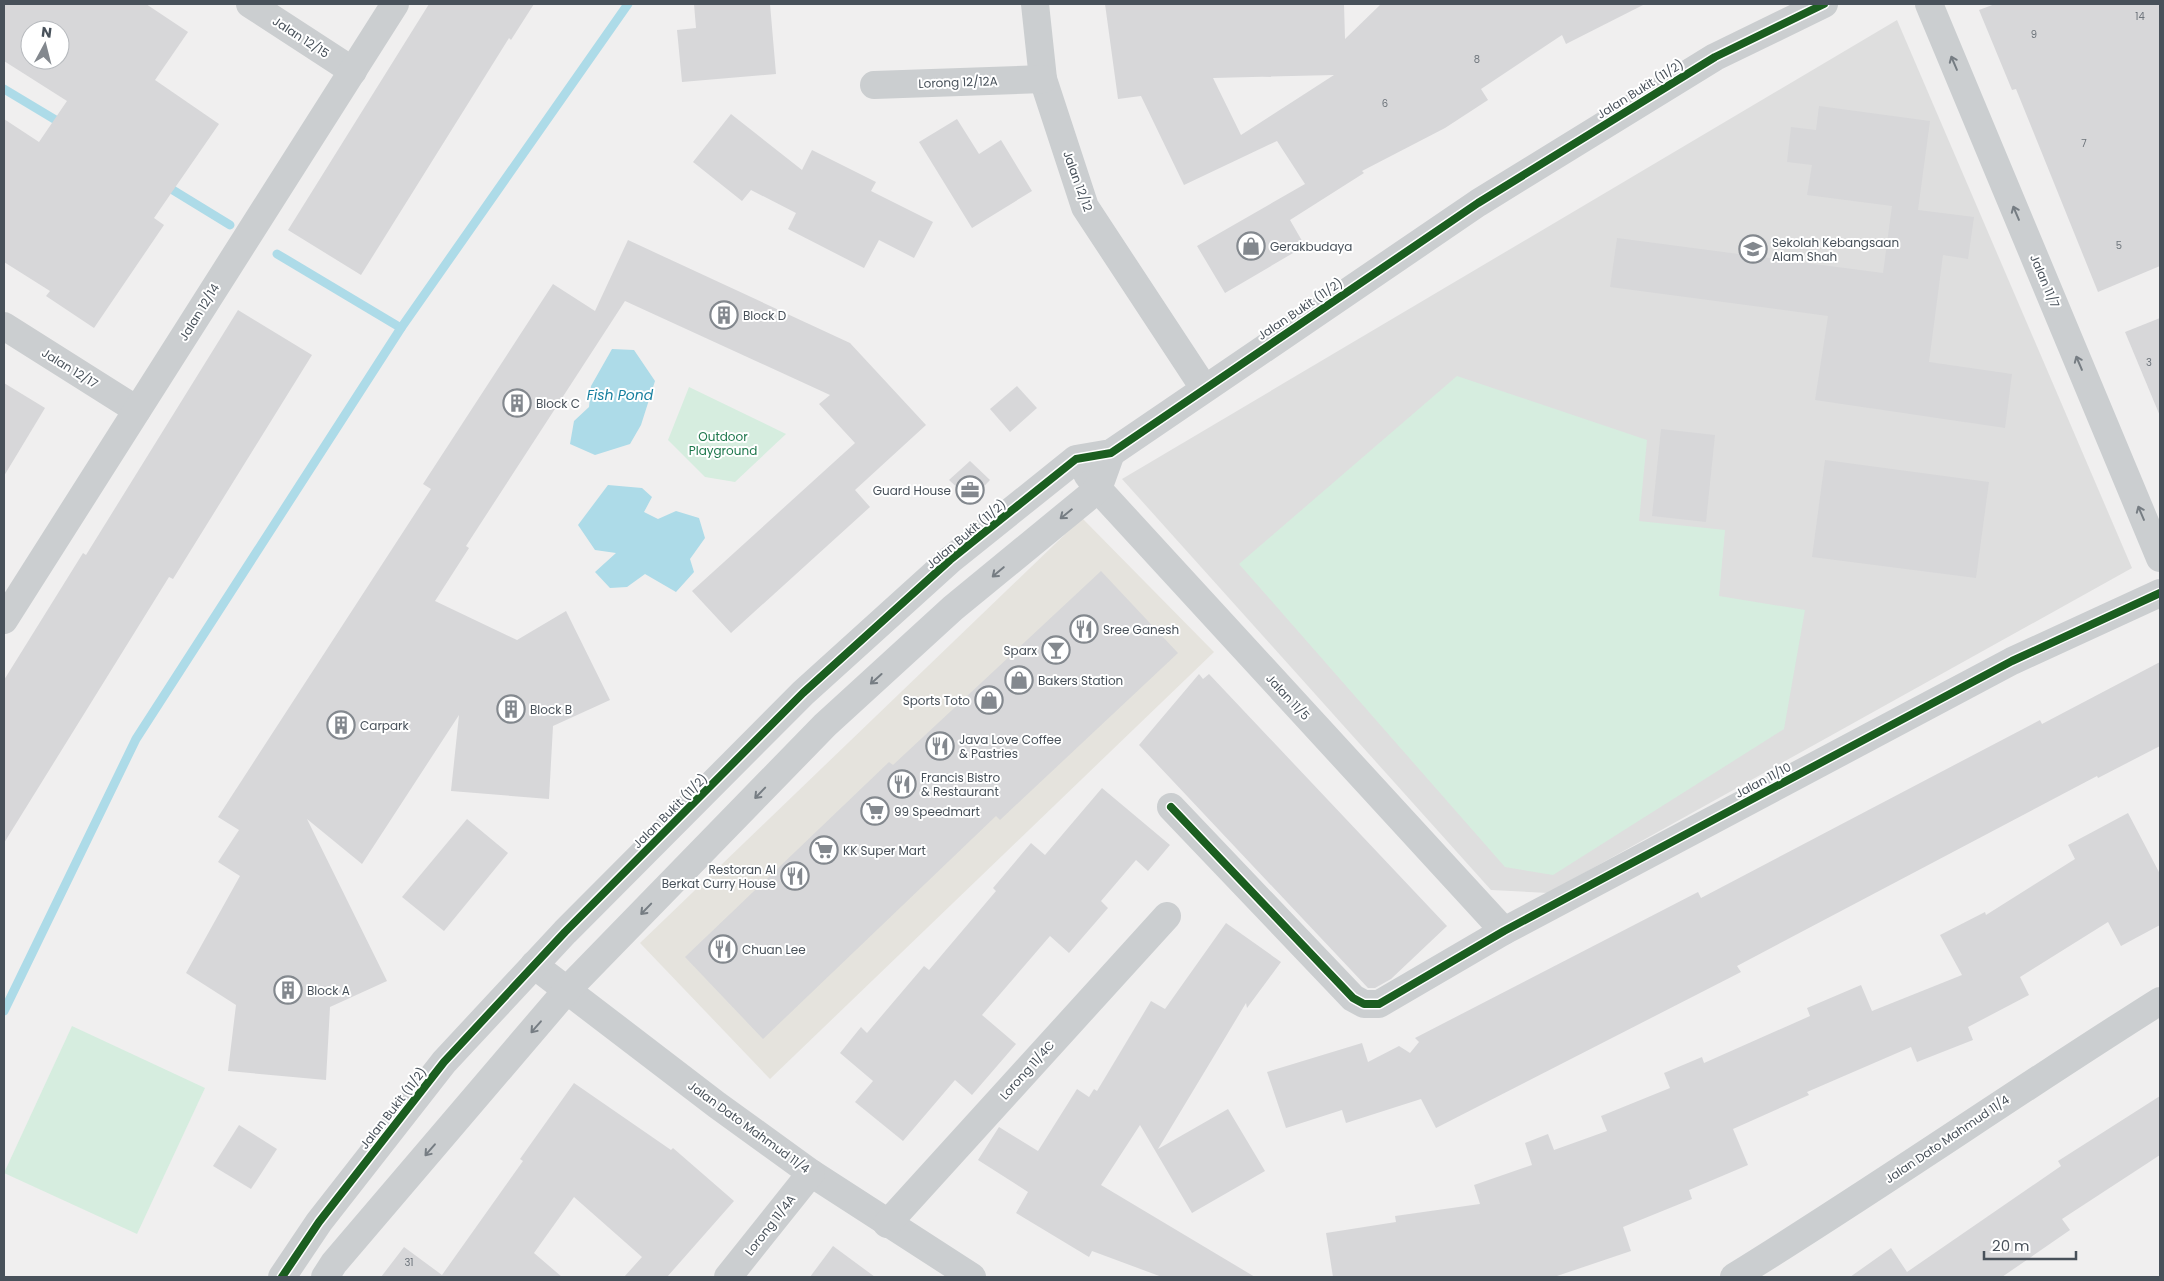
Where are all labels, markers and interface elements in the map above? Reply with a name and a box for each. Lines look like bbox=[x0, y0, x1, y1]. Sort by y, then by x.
house number: 14 bbox=[2135, 9, 2145, 24]
street label: Jalan 12/15 bbox=[269, 12, 333, 62]
north arrow bbox=[20, 20, 70, 70]
text: N bbox=[40, 22, 53, 43]
house number: 9 bbox=[2031, 27, 2037, 42]
house number: 8 bbox=[1474, 52, 1480, 67]
street label: Jalan Bukit (11/2) bbox=[1593, 55, 1687, 123]
one-way arrow bbox=[1948, 56, 1958, 71]
street label: Lorong 12/12A bbox=[918, 72, 998, 92]
house number: 6 bbox=[1382, 96, 1388, 111]
house number: 7 bbox=[2081, 136, 2087, 151]
street label: Jalan 12/12 bbox=[1059, 148, 1097, 214]
one-way arrow bbox=[2011, 206, 2021, 221]
shop icon: Gerakbudaya bbox=[1236, 231, 1266, 261]
school or university icon: Sekolah Kebangsaan Alam Shah bbox=[1738, 234, 1768, 264]
place label: Sekolah Kebangsaan Alam Shah bbox=[1772, 234, 1899, 265]
place label: Gerakbudaya bbox=[1270, 238, 1352, 255]
house number: 5 bbox=[2116, 238, 2122, 253]
street label: Jalan 11/7 bbox=[2026, 252, 2064, 311]
street label: Jalan Bukit (11/2) bbox=[1254, 274, 1346, 344]
street label: Jalan 12/14 bbox=[175, 280, 223, 344]
building icon: Block D bbox=[709, 300, 739, 330]
place label: Block D bbox=[743, 307, 786, 324]
street label: Jalan 12/17 bbox=[39, 344, 102, 392]
house number: 3 bbox=[2146, 355, 2152, 370]
one-way arrow bbox=[2073, 356, 2083, 371]
water label: Fish Pond bbox=[587, 385, 654, 405]
building icon: Block C bbox=[502, 388, 532, 418]
place label: Block C bbox=[536, 395, 580, 412]
park label: Outdoor Playground bbox=[689, 428, 757, 459]
office icon: Guard House bbox=[955, 475, 985, 505]
place label: Guard House bbox=[873, 482, 951, 499]
street label: Jalan Bukit (11/2) bbox=[922, 496, 1010, 572]
one-way arrow bbox=[2136, 506, 2146, 521]
one-way arrow bbox=[1060, 509, 1073, 520]
one-way arrow bbox=[991, 566, 1004, 577]
restaurant icon: Sree Ganesh bbox=[1069, 614, 1099, 644]
place label: Sree Ganesh bbox=[1103, 621, 1179, 638]
bar icon: Sparx bbox=[1041, 635, 1071, 665]
place label: Sparx bbox=[1004, 642, 1037, 659]
shop icon: Bakers Station bbox=[1004, 665, 1034, 695]
street label: Jalan 11/5 bbox=[1262, 670, 1314, 724]
place label: Bakers Station bbox=[1038, 672, 1123, 689]
one-way arrow bbox=[869, 673, 882, 685]
shop icon: Sports Toto bbox=[974, 685, 1004, 715]
place label: Sports Toto bbox=[903, 692, 970, 709]
building icon: Block B bbox=[496, 694, 526, 724]
place label: Block B bbox=[530, 701, 572, 718]
building icon: Carpark bbox=[326, 710, 356, 740]
place label: Carpark bbox=[360, 717, 410, 734]
restaurant icon: Java Love Coffee & Pastries bbox=[925, 731, 955, 761]
place label: Java Love Coffee & Pastries bbox=[959, 731, 1061, 762]
street label: Jalan 11/10 bbox=[1732, 758, 1794, 802]
restaurant icon: Francis Bistro & Restaurant bbox=[887, 769, 917, 799]
place label: Francis Bistro & Restaurant bbox=[921, 769, 1000, 800]
street label: Jalan Bukit (11/2) bbox=[629, 770, 711, 852]
one-way arrow bbox=[754, 786, 766, 798]
supermarket icon: 99 Speedmart bbox=[860, 796, 890, 826]
place label: 99 Speedmart bbox=[894, 803, 980, 820]
supermarket icon: KK Super Mart bbox=[809, 835, 839, 865]
place label: KK Super Mart bbox=[843, 842, 926, 859]
place label: Restoran Al Berkat Curry House bbox=[662, 861, 776, 892]
restaurant icon: Restoran Al Berkat Curry House bbox=[780, 861, 810, 891]
one-way arrow bbox=[640, 903, 652, 915]
restaurant icon: Chuan Lee bbox=[708, 934, 738, 964]
place label: Chuan Lee bbox=[742, 941, 806, 958]
building icon: Block A bbox=[273, 975, 303, 1005]
place label: Block A bbox=[307, 982, 350, 999]
one-way arrow bbox=[530, 1020, 541, 1033]
street label: Lorong 11/4C bbox=[996, 1037, 1058, 1103]
street label: Jalan Bukit (11/2) bbox=[356, 1064, 430, 1152]
street label: Jalan Dato Mahmud 11/4 bbox=[685, 1077, 814, 1177]
street label: Jalan Dato Mahmud 11/4 bbox=[1881, 1091, 2013, 1187]
one-way arrow bbox=[425, 1144, 436, 1157]
street label: Lorong 11/4A bbox=[741, 1191, 799, 1259]
scale bar bbox=[1984, 1228, 2076, 1260]
text: 20 m bbox=[1992, 1235, 2030, 1256]
house number: 31 bbox=[404, 1255, 414, 1270]

